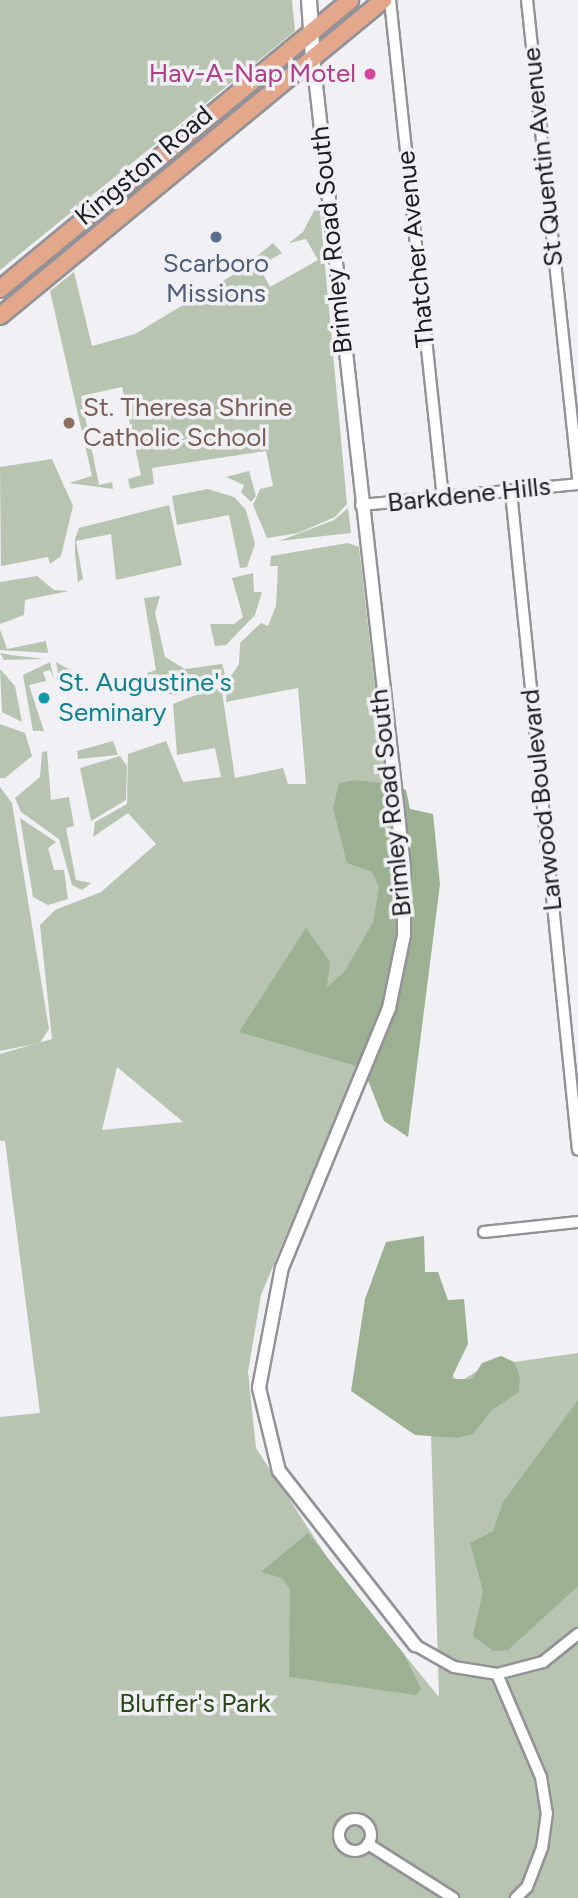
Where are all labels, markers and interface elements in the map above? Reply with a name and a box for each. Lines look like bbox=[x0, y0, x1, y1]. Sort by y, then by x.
street label: St Quentin Avenue bbox=[516, 46, 570, 268]
place label: Hav-A-Nap Motel bbox=[149, 58, 356, 90]
marker: Hav-A-Nap Motel bbox=[362, 66, 378, 82]
street label: Kingston Road bbox=[69, 100, 219, 232]
street label: Brimley Road South bbox=[305, 125, 359, 355]
street label: Thatcher Avenue bbox=[390, 149, 442, 349]
marker: Scarboro Missions bbox=[208, 229, 224, 245]
place label: Scarboro Missions bbox=[163, 248, 269, 310]
place label: St. Theresa Shrine Catholic School bbox=[83, 392, 292, 453]
marker: St. Theresa Shrine Catholic School bbox=[61, 415, 77, 431]
street label: Barkdene Hills bbox=[386, 471, 552, 519]
place label: St. Augustine's Seminary bbox=[58, 667, 231, 728]
street label: Larwood Boulevard bbox=[515, 687, 569, 913]
street label: Brimley Road South bbox=[364, 688, 418, 918]
marker: St. Augustine's Seminary bbox=[36, 690, 52, 706]
park label: Bluffer's Park bbox=[119, 1688, 271, 1720]

